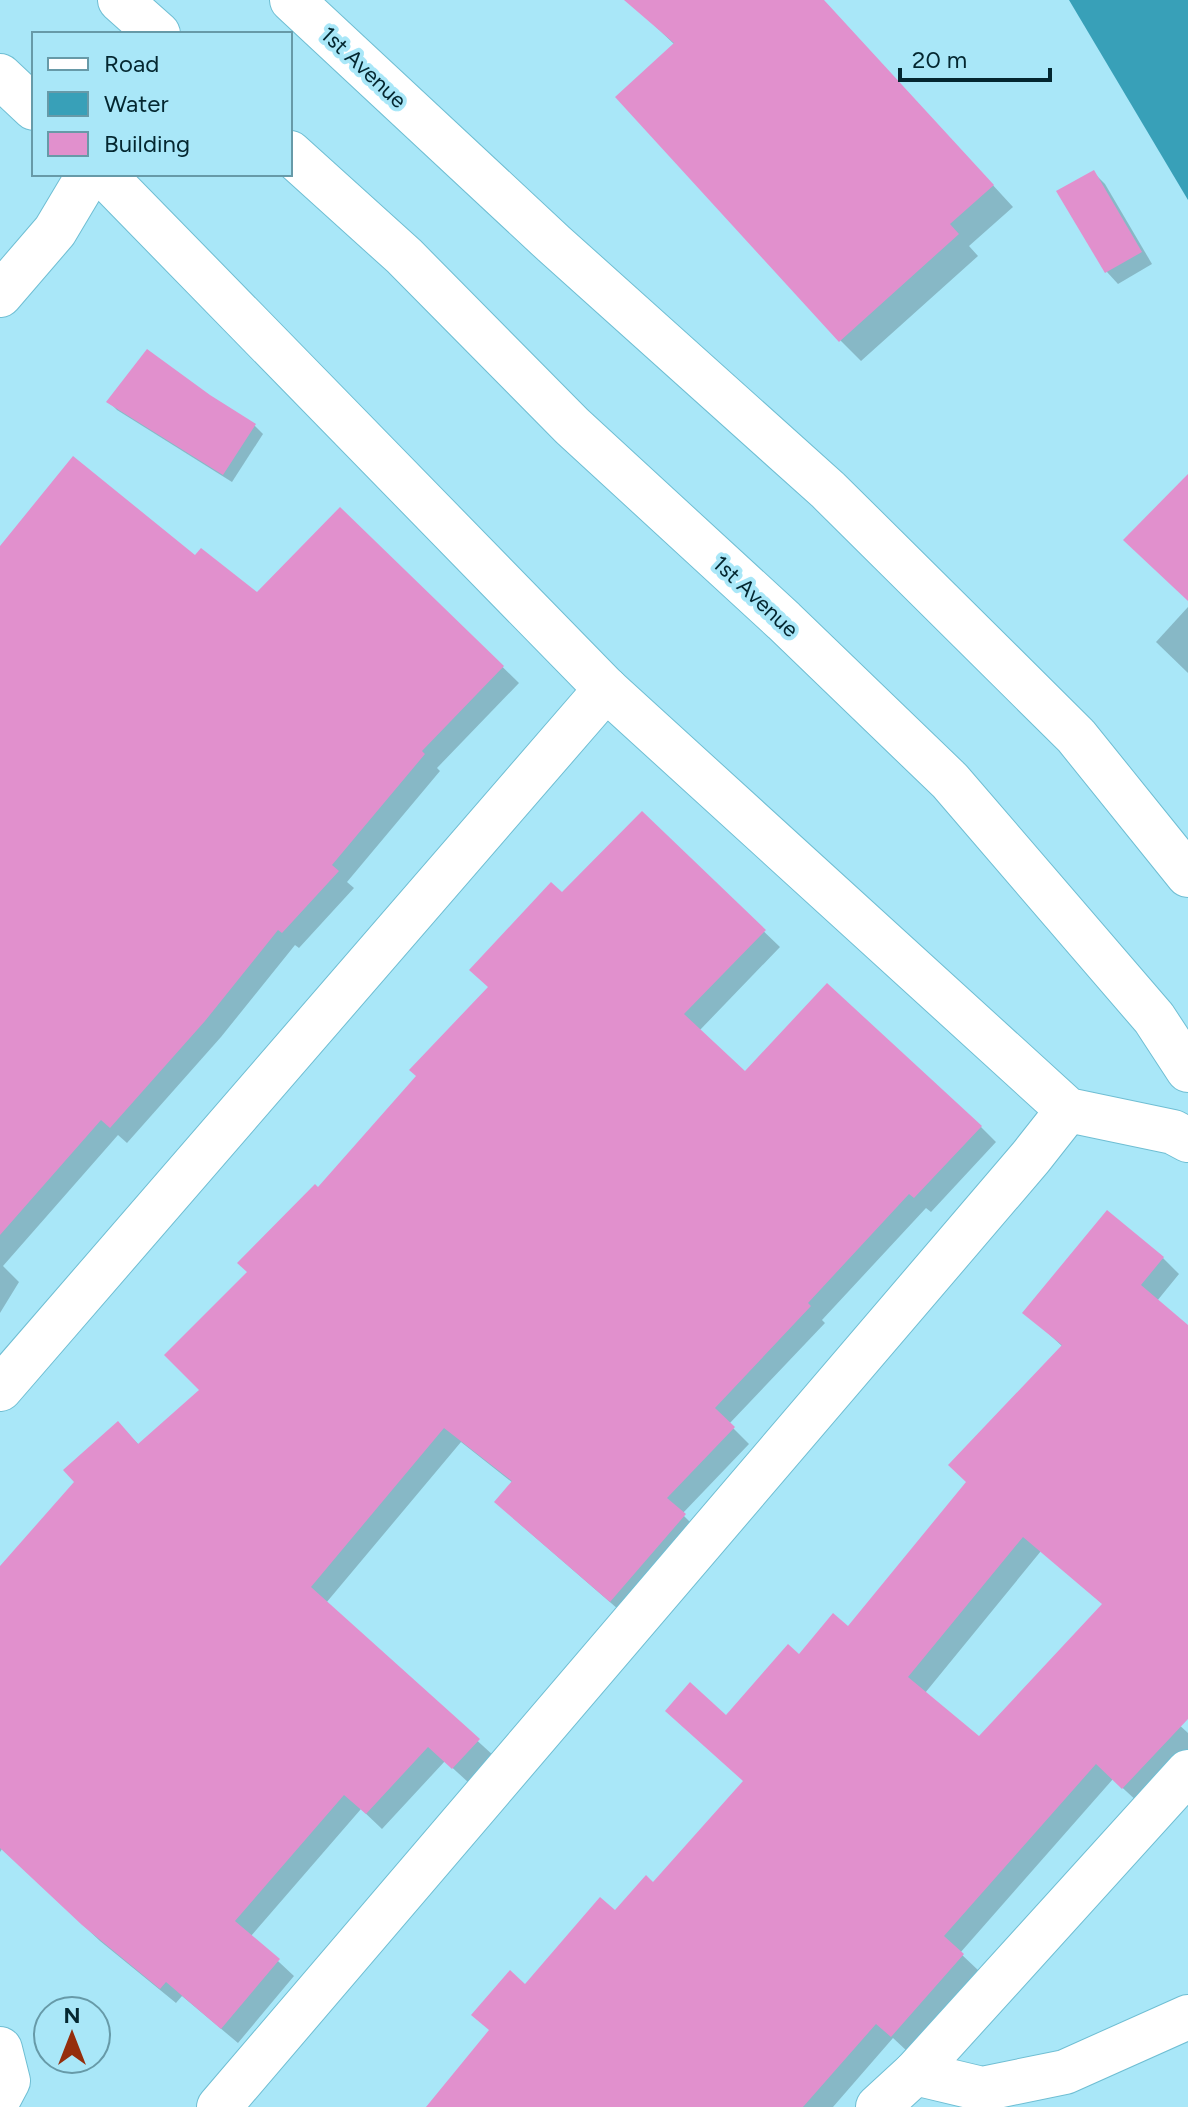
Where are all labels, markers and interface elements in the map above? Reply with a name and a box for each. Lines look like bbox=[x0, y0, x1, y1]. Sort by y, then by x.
street label: 1st Avenue bbox=[315, 21, 412, 114]
legend bbox=[32, 32, 292, 176]
scale bar bbox=[900, 32, 1050, 82]
text: 20 m bbox=[912, 45, 967, 74]
text: Road bbox=[104, 49, 159, 78]
text: Water bbox=[104, 89, 169, 118]
text: Building bbox=[104, 129, 190, 158]
street label: 1st Avenue bbox=[707, 550, 804, 643]
north arrow bbox=[32, 1995, 112, 2075]
text: N bbox=[63, 2002, 81, 2029]

